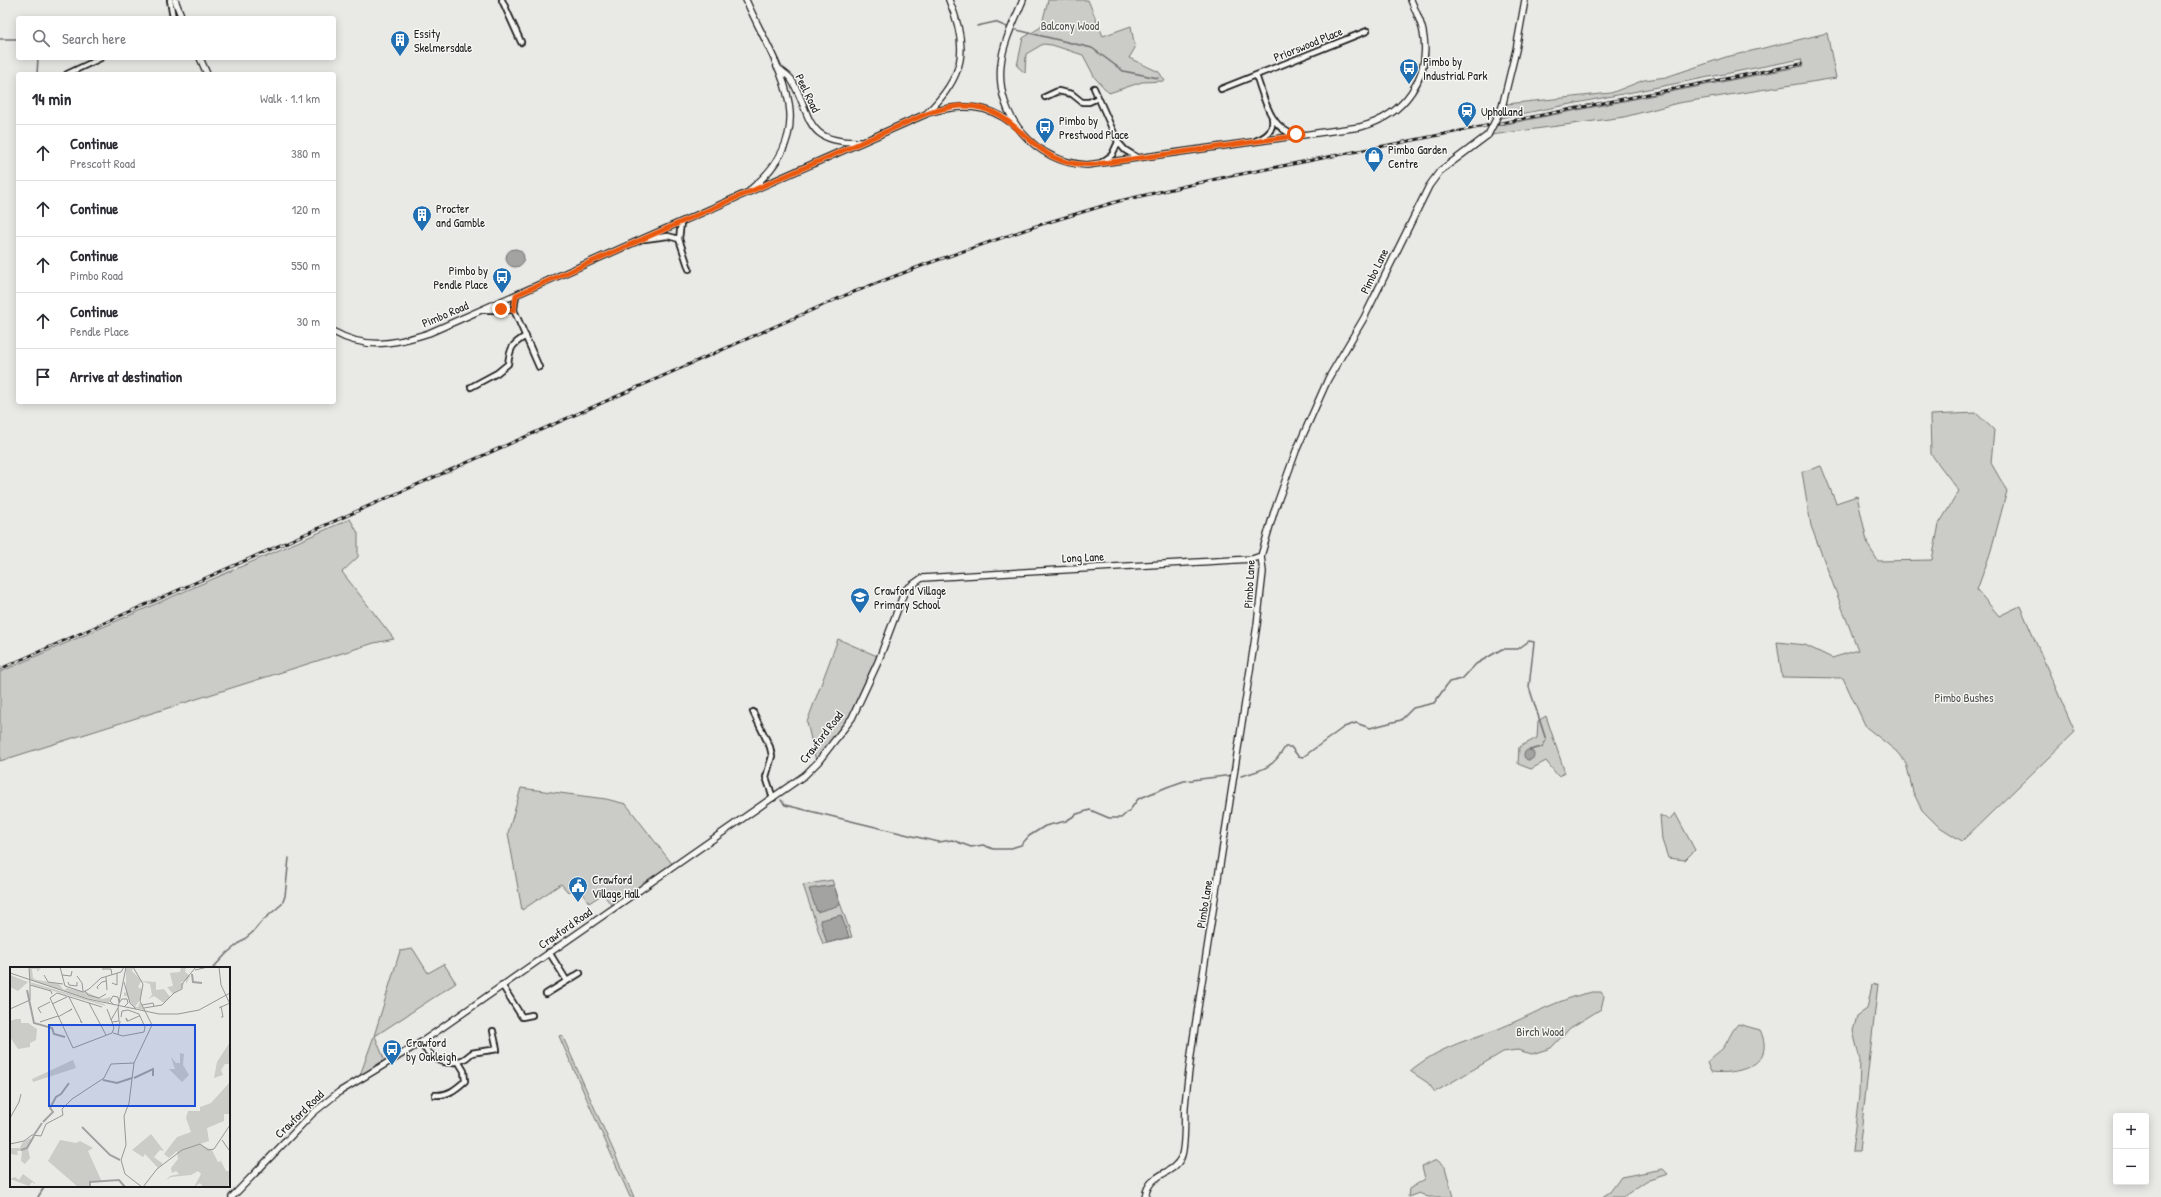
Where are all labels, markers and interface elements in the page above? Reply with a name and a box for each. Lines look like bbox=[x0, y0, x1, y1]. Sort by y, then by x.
search box bbox=[16, 16, 336, 60]
park label: Balcony Wood bbox=[1041, 17, 1100, 34]
street label: Priorswood Place bbox=[1271, 22, 1345, 66]
place label: Essity Skelmersdale bbox=[414, 25, 472, 56]
icon: search bbox=[30, 27, 52, 49]
text: Search here bbox=[62, 28, 126, 49]
building icon: Essity Skelmersdale bbox=[389, 29, 411, 57]
place label: Pimbo by Industrial Park bbox=[1423, 53, 1488, 84]
bus stop icon: Pimbo by Industrial Park bbox=[1398, 57, 1420, 85]
street label: Peel Road bbox=[791, 71, 825, 115]
text: 14 min bbox=[32, 87, 72, 110]
text: Walk · 1.1 km bbox=[260, 89, 320, 107]
station icon: Upholland bbox=[1456, 100, 1478, 128]
place label: Upholland bbox=[1481, 103, 1523, 120]
place label: Pimbo by Prestwood Place bbox=[1059, 112, 1129, 143]
bus stop icon: Pimbo by Prestwood Place bbox=[1034, 116, 1056, 144]
route start bbox=[1287, 125, 1305, 143]
text: Continue bbox=[70, 133, 118, 154]
place label: Pimbo Garden Centre bbox=[1388, 141, 1447, 172]
icon: ahead bbox=[32, 142, 54, 164]
text: 380 m bbox=[291, 144, 320, 162]
shop icon: Pimbo Garden Centre bbox=[1363, 145, 1385, 173]
text: Prescott Road bbox=[70, 154, 135, 172]
icon: ahead bbox=[32, 198, 54, 220]
text: Continue bbox=[70, 198, 118, 219]
text: 120 m bbox=[292, 200, 320, 218]
place label: Procter and Gamble bbox=[436, 200, 485, 231]
building icon: Procter and Gamble bbox=[411, 204, 433, 232]
text: Continue bbox=[70, 245, 118, 266]
street label: Pimbo Lane bbox=[1356, 245, 1392, 297]
icon: ahead bbox=[32, 254, 54, 276]
text: 550 m bbox=[291, 256, 320, 274]
place label: Pimbo by Pendle Place bbox=[434, 262, 488, 293]
text: Pimbo Road bbox=[70, 266, 123, 284]
bus stop icon: Pimbo by Pendle Place bbox=[491, 266, 513, 294]
street label: Pimbo Road bbox=[419, 297, 471, 331]
route end bbox=[492, 300, 510, 318]
text: Continue bbox=[70, 301, 118, 322]
icon: ahead bbox=[32, 310, 54, 332]
text: 30 m bbox=[297, 312, 320, 330]
text: Pendle Place bbox=[70, 322, 129, 340]
icon: arrive bbox=[32, 366, 54, 388]
text: Arrive at destination bbox=[70, 366, 182, 387]
street label: Long Lane bbox=[1061, 547, 1105, 567]
street label: Pimbo Lane bbox=[1239, 559, 1259, 609]
place label: Crawford Village Primary School bbox=[874, 582, 946, 613]
school or university icon: Crawford Village Primary School bbox=[849, 586, 871, 614]
park label: Pimbo Bushes bbox=[1934, 689, 1994, 706]
street label: Crawford Road bbox=[795, 707, 847, 767]
place label: Crawford Village Hall bbox=[592, 871, 641, 902]
public building icon: Crawford Village Hall bbox=[567, 875, 589, 903]
street label: Pimbo Lane bbox=[1192, 878, 1216, 929]
street label: Crawford Road bbox=[535, 903, 596, 953]
inset map bbox=[10, 967, 230, 1187]
park label: Birch Wood bbox=[1516, 1023, 1564, 1040]
place label: Crawford by Oakleigh bbox=[406, 1034, 456, 1065]
bus stop icon: Crawford by Oakleigh bbox=[381, 1038, 403, 1066]
street label: Crawford Road bbox=[271, 1086, 328, 1142]
map controls bbox=[2113, 1113, 2149, 1185]
button: + bbox=[2113, 1113, 2149, 1149]
button: − bbox=[2113, 1149, 2149, 1185]

